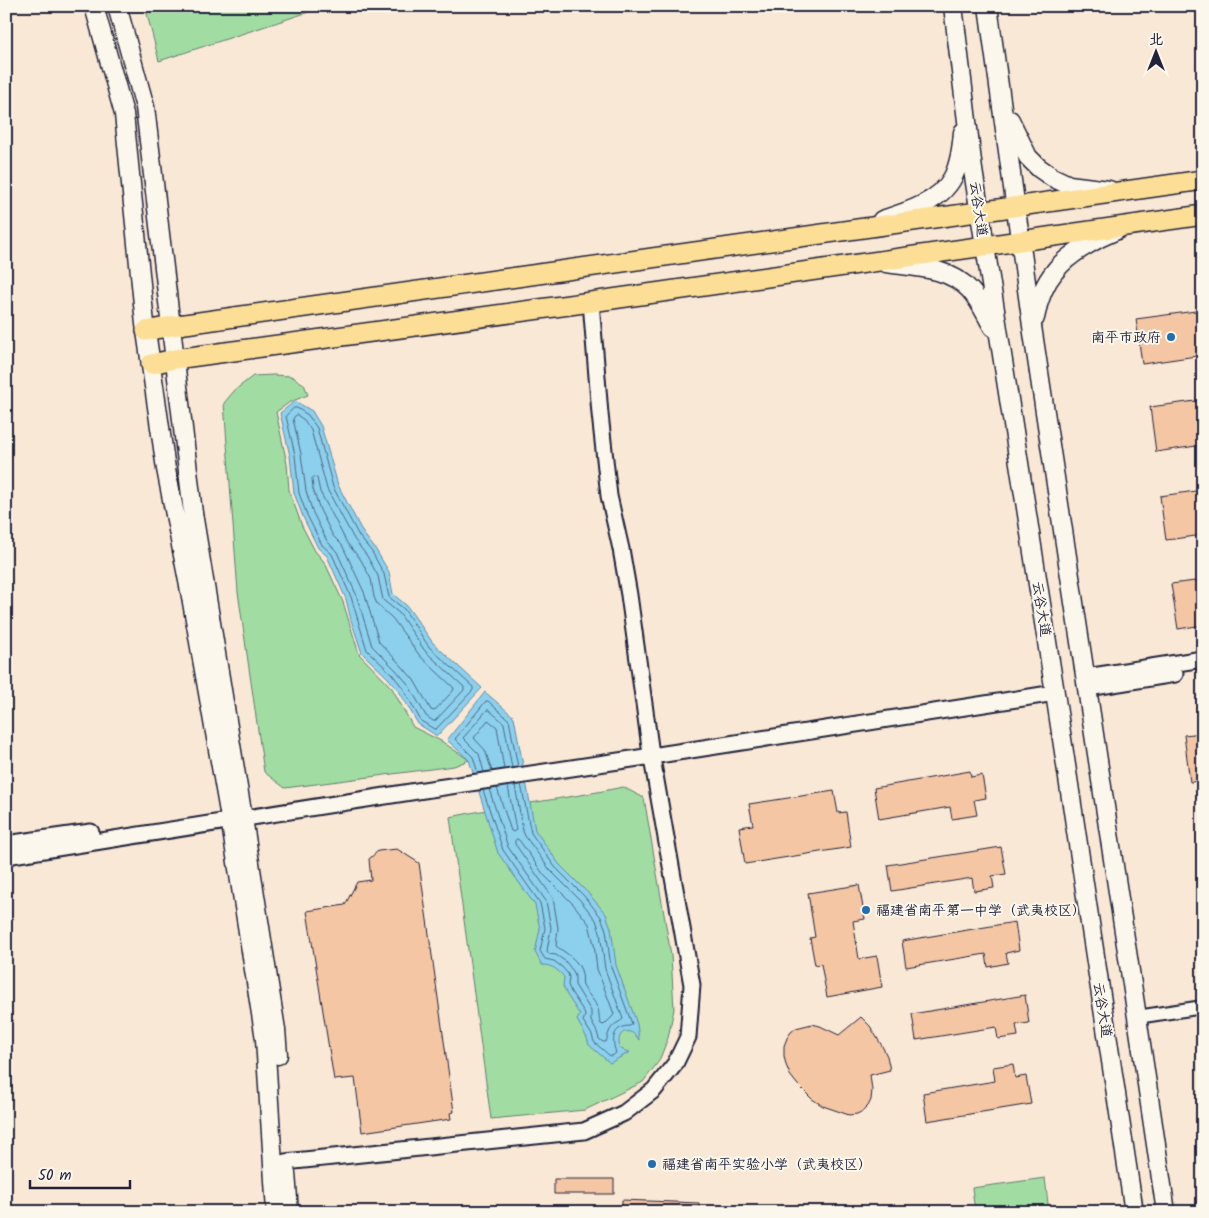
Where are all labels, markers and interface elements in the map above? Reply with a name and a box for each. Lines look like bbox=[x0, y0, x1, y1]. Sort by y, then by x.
north arrow bbox=[1132, 28, 1182, 78]
text: 北 bbox=[1149, 29, 1163, 51]
street label: 云谷大道 bbox=[963, 180, 993, 238]
place label: 南平市政府 bbox=[1091, 327, 1161, 349]
marker: 南平市政府 bbox=[1165, 331, 1177, 343]
street label: 云谷大道 bbox=[1026, 580, 1056, 639]
place label: 福建省南平第一中学（武夷校区） bbox=[876, 900, 1086, 922]
marker: 福建省南平第一中学（武夷校区） bbox=[860, 904, 872, 916]
street label: 云谷大道 bbox=[1087, 981, 1117, 1040]
place label: 福建省南平实验小学（武夷校区） bbox=[662, 1154, 872, 1176]
scale bar bbox=[30, 1158, 130, 1190]
marker: 福建省南平实验小学（武夷校区） bbox=[646, 1158, 658, 1170]
text: 50 m bbox=[38, 1164, 72, 1188]

